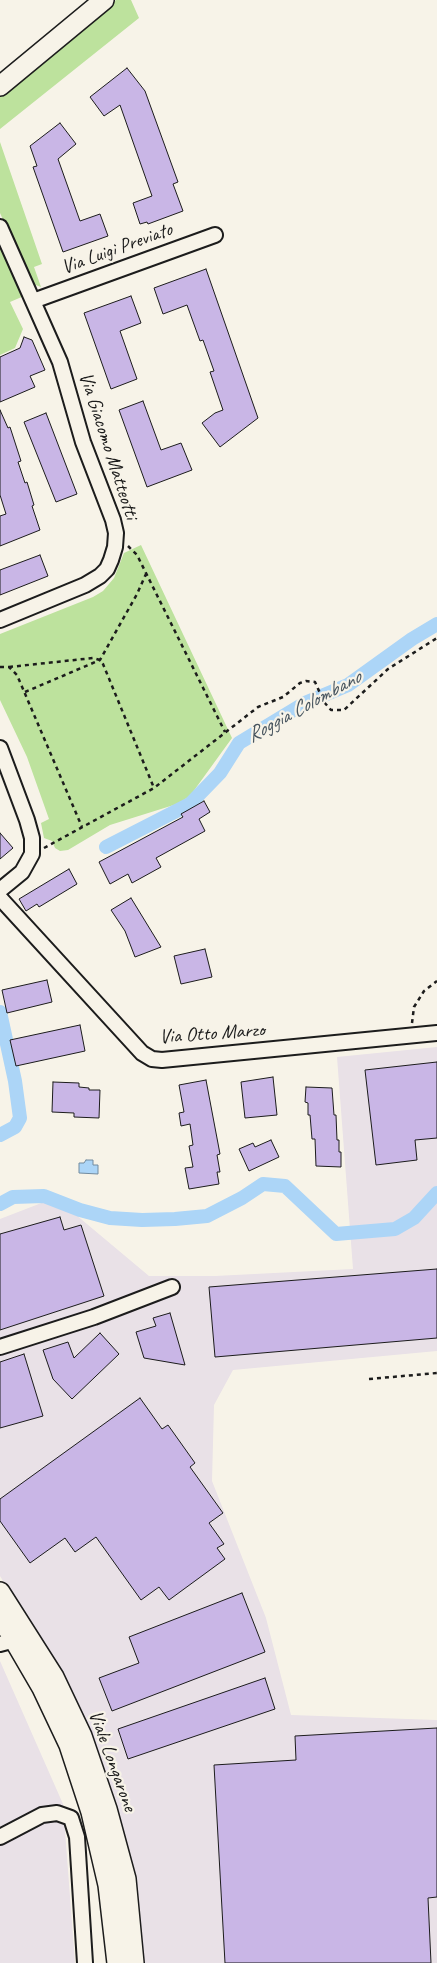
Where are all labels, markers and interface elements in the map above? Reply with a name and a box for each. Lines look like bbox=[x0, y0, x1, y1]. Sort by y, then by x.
street label: Via Luigi Previato bbox=[58, 218, 176, 280]
street label: Via Giacomo Matteotti bbox=[73, 369, 143, 523]
water label: Roggia Colombano bbox=[242, 665, 366, 749]
street label: Via Otto Marzo bbox=[159, 1018, 265, 1050]
street label: Viale Longarone bbox=[83, 1707, 141, 1815]

